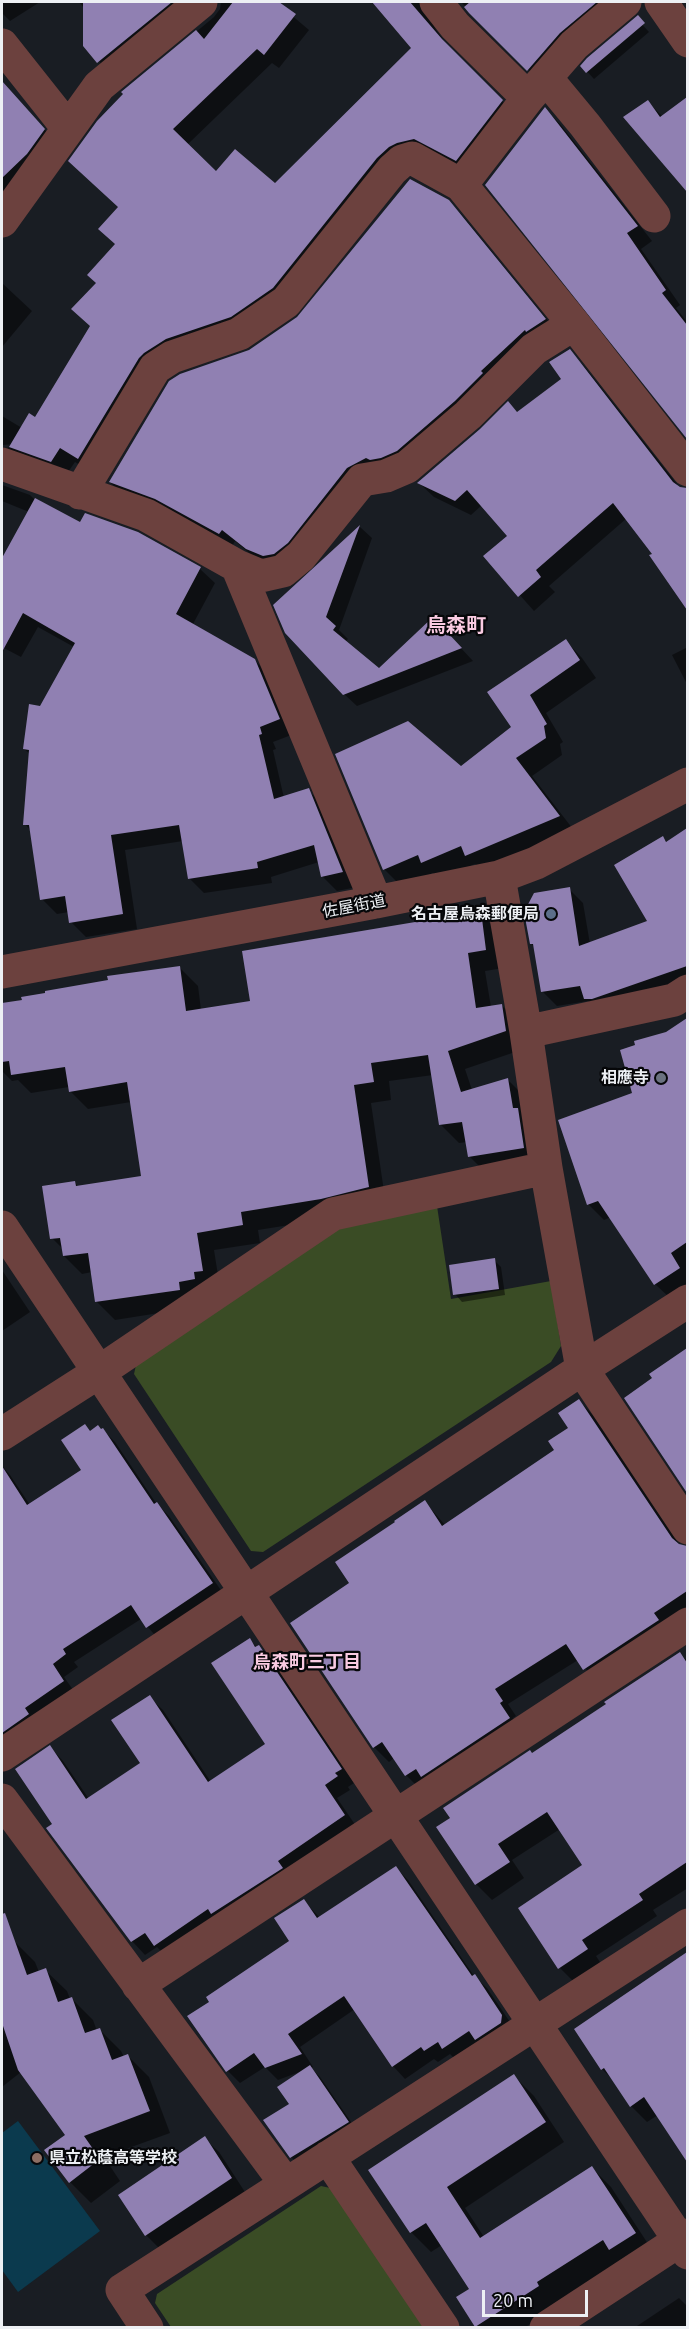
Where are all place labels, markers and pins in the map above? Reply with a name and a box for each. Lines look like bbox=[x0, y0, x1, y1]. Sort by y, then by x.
place label: 名古屋烏森郵便局 bbox=[411, 904, 539, 924]
marker: 名古屋烏森郵便局 bbox=[544, 907, 558, 921]
place label: 相應寺 bbox=[601, 1068, 649, 1088]
marker: 相應寺 bbox=[654, 1071, 668, 1085]
place label: 県立松蔭高等学校 bbox=[49, 2148, 177, 2168]
marker: 県立松蔭高等学校 bbox=[30, 2151, 44, 2165]

